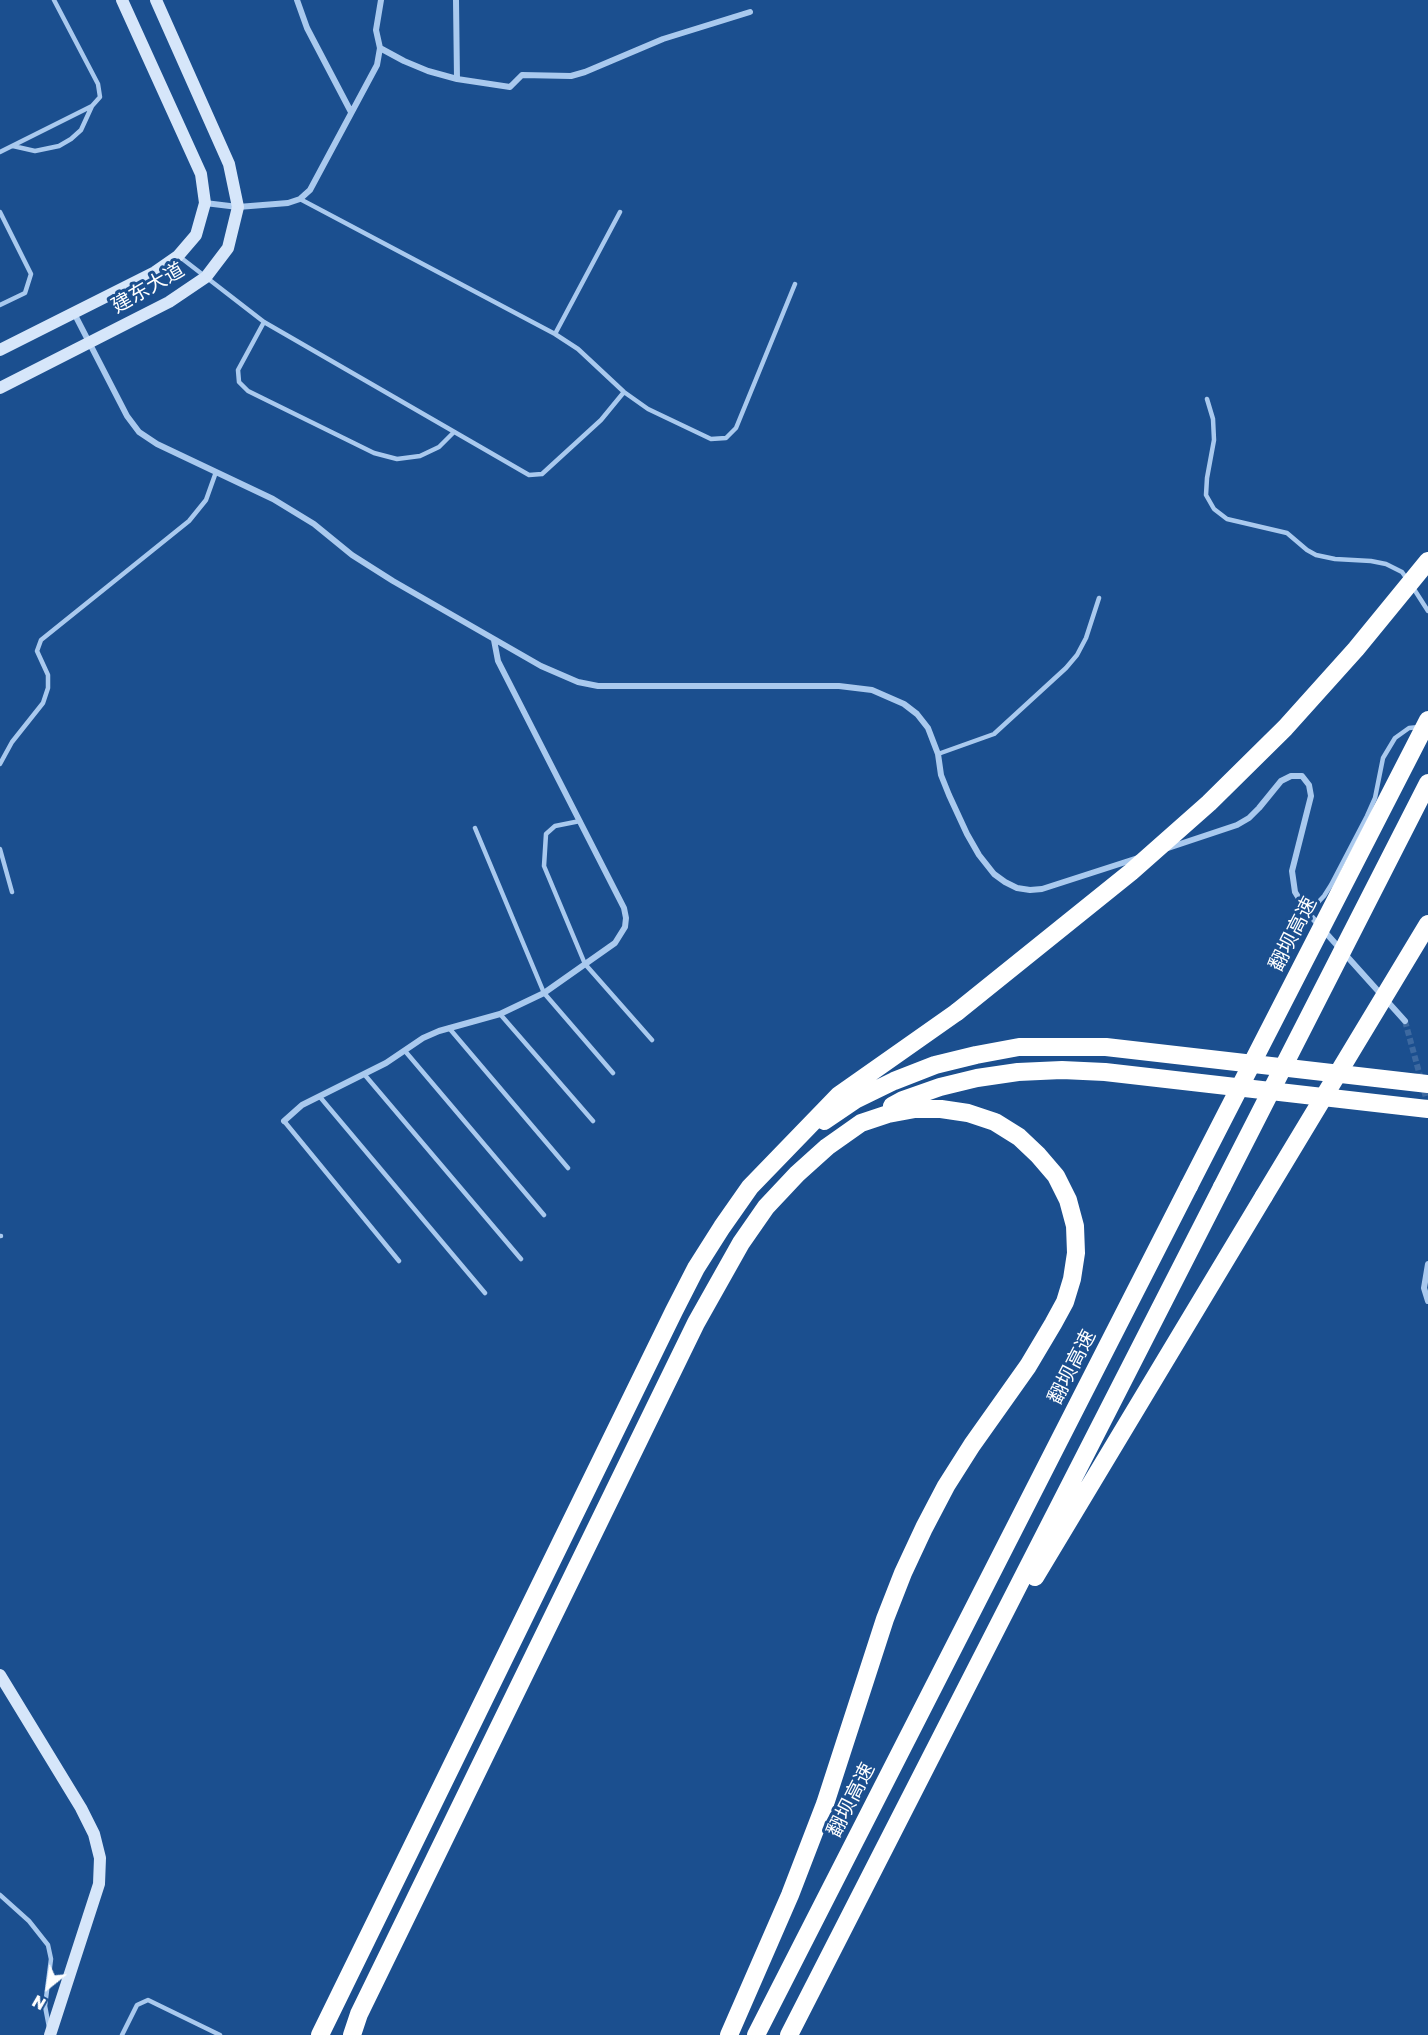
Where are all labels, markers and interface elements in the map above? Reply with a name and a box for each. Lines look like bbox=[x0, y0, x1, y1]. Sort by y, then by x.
street label: 建东大道 bbox=[107, 258, 189, 318]
street label: 翻坝高速 bbox=[1264, 893, 1322, 975]
street label: 翻坝高速 bbox=[1043, 1326, 1101, 1408]
street label: 翻坝高速 bbox=[822, 1759, 880, 1841]
north arrow bbox=[18, 1957, 78, 2017]
text: N bbox=[29, 1991, 49, 2014]

